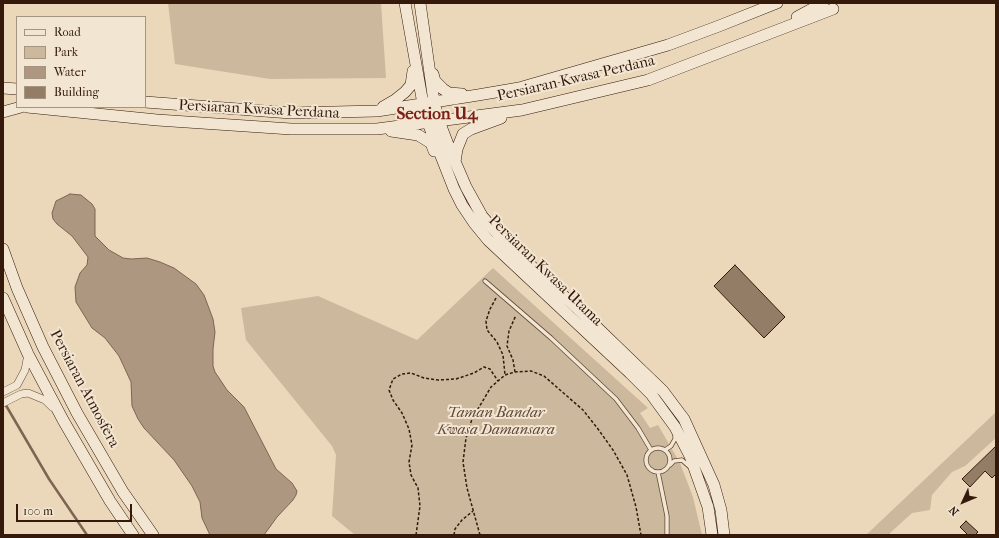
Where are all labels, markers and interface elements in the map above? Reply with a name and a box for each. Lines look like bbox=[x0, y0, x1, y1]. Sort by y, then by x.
legend bbox=[16, 16, 146, 108]
text: Road bbox=[54, 25, 81, 39]
text: Park bbox=[54, 45, 78, 59]
street label: Persiaran Kwasa Perdana bbox=[495, 52, 657, 106]
text: Water bbox=[54, 65, 86, 79]
text: Building bbox=[54, 85, 99, 99]
street label: Persiaran Kwasa Perdana bbox=[178, 97, 340, 123]
district label: Section U4 bbox=[397, 105, 477, 125]
street label: Persiaran Kwasa Utama bbox=[484, 212, 606, 330]
street label: Persiaran Atmosfera bbox=[45, 327, 123, 451]
park label: Taman Bandar Kwasa Damansara bbox=[437, 404, 555, 439]
north arrow bbox=[943, 482, 983, 522]
scale bar bbox=[18, 496, 134, 522]
text: N bbox=[946, 503, 962, 518]
text: 100 m bbox=[23, 504, 53, 518]

